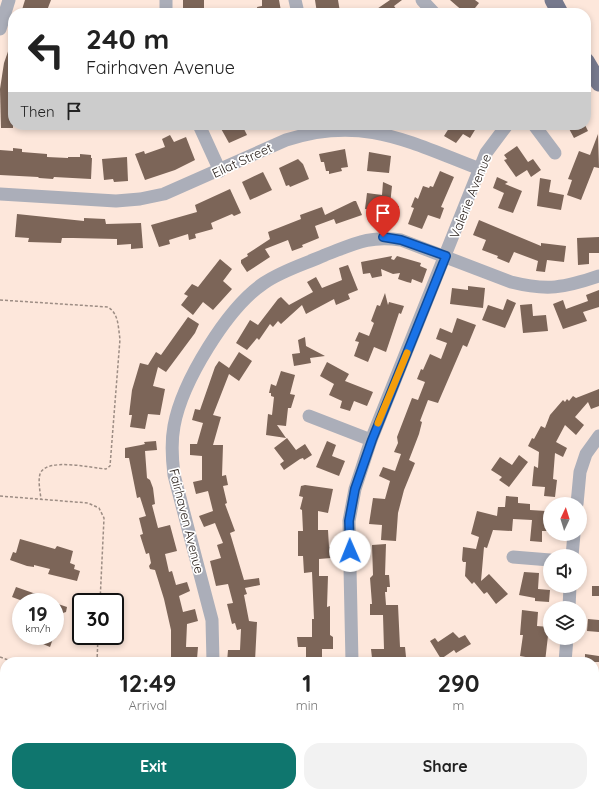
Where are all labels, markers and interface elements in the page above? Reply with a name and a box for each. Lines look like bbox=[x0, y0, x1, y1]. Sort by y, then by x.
text: 240 m bbox=[86, 21, 169, 56]
icon: left bbox=[20, 24, 72, 76]
text: Fairhaven Avenue bbox=[86, 56, 235, 79]
icon: arrive bbox=[63, 100, 85, 122]
text: Then bbox=[20, 102, 55, 121]
street label: Eilat Street bbox=[209, 139, 275, 181]
street label: Valerie Avenue bbox=[446, 151, 494, 241]
pin bbox=[366, 196, 400, 237]
icon: arrive bbox=[372, 202, 394, 224]
street label: Fairhaven Avenue bbox=[166, 467, 208, 575]
north arrow bbox=[543, 497, 587, 541]
map controls bbox=[543, 497, 587, 645]
position arrow bbox=[329, 530, 371, 572]
button: sound bbox=[543, 549, 587, 593]
speed limit sign: 30 bbox=[72, 593, 124, 645]
text: 19 bbox=[28, 601, 48, 626]
button: layers bbox=[543, 601, 587, 645]
text: km/h bbox=[25, 622, 51, 635]
text: 12:49 bbox=[120, 668, 176, 698]
text: 1 bbox=[302, 668, 312, 698]
text: 290 bbox=[437, 668, 480, 698]
text: Arrival bbox=[128, 697, 167, 713]
text: min bbox=[296, 697, 318, 713]
text: m bbox=[453, 697, 464, 713]
button: Exit bbox=[12, 743, 296, 789]
button: Share bbox=[304, 743, 587, 789]

